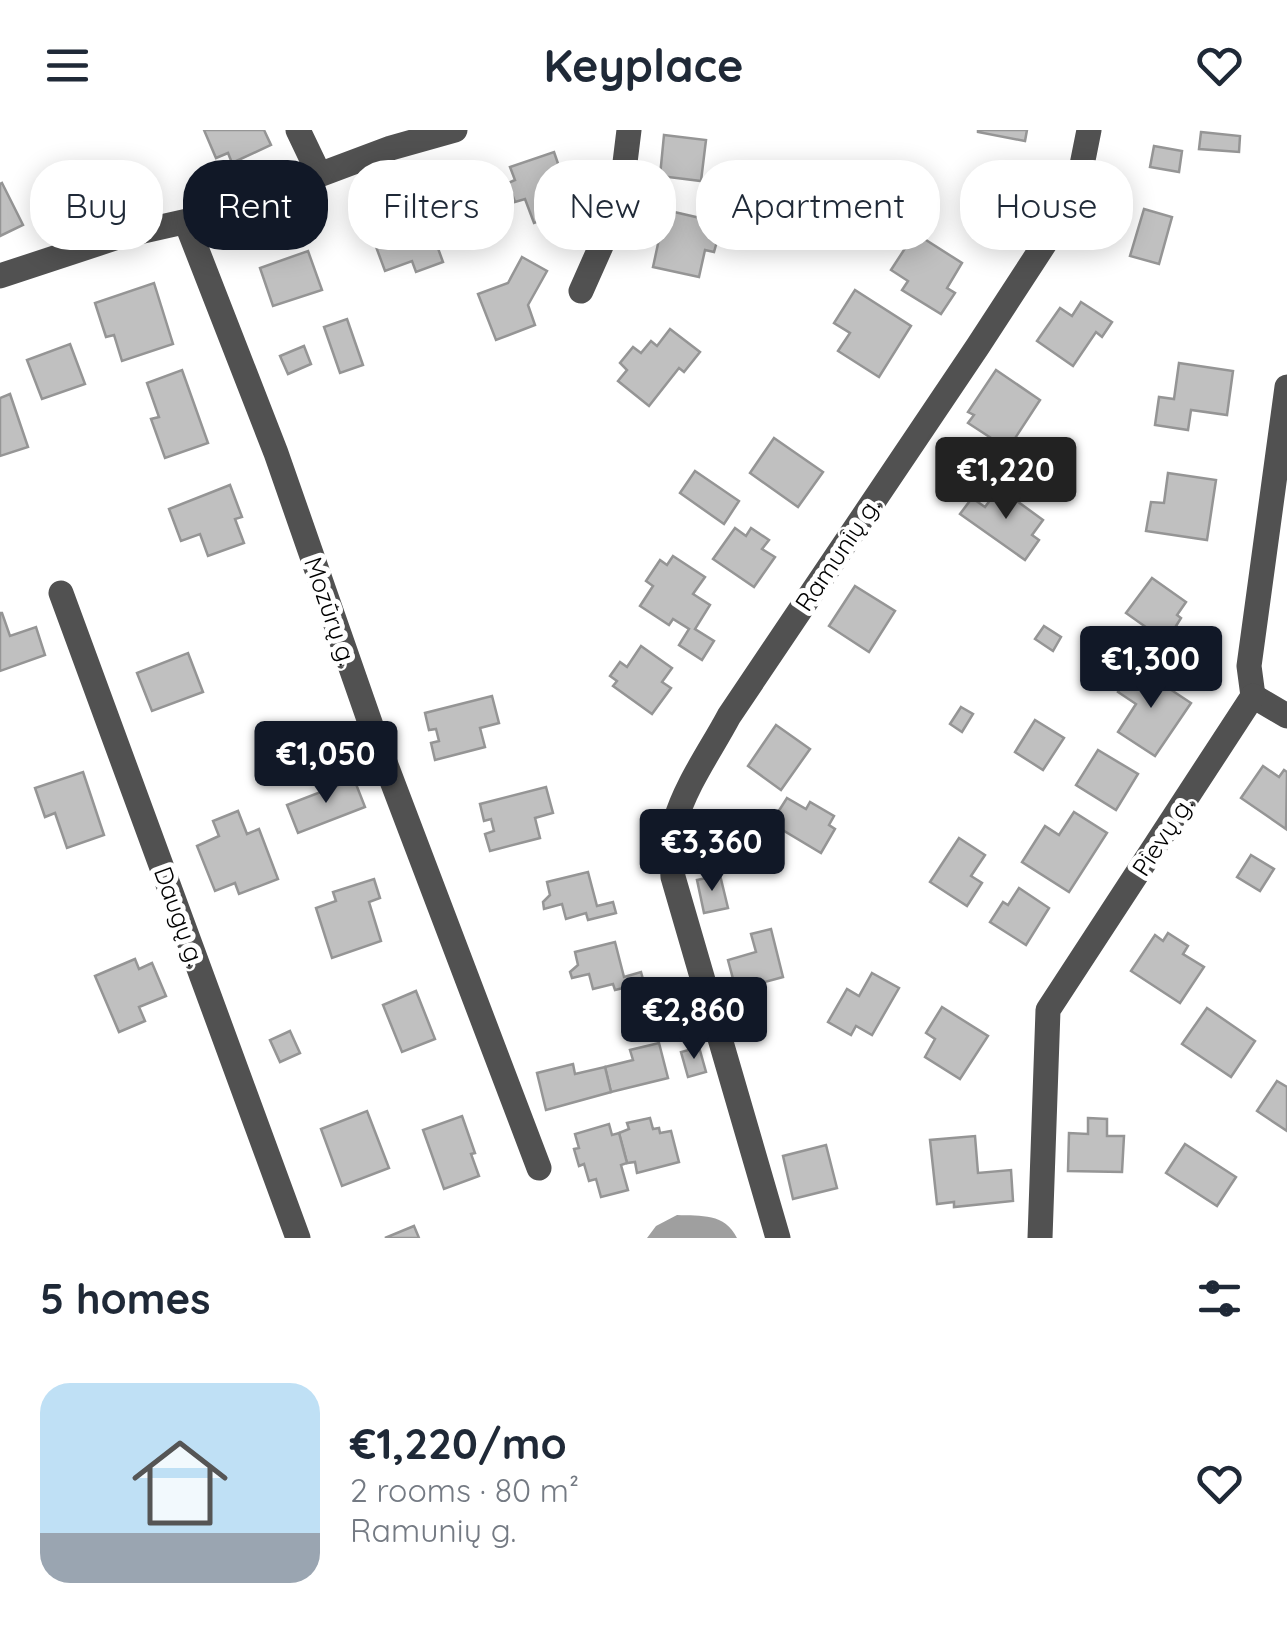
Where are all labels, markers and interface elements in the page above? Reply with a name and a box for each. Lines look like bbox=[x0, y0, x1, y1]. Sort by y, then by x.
text: Keyplace bbox=[544, 37, 743, 93]
icon: menu bbox=[40, 38, 95, 93]
icon: heart bbox=[1192, 38, 1247, 93]
chip: Buy bbox=[30, 160, 163, 250]
chip: Rent bbox=[183, 160, 328, 250]
chip: Filters bbox=[348, 160, 514, 250]
chip: New bbox=[534, 160, 676, 250]
chip: Apartment bbox=[696, 160, 940, 250]
chip: House bbox=[960, 160, 1133, 250]
pin: €1,220 bbox=[925, 437, 1087, 522]
text: €1,220 bbox=[957, 449, 1055, 489]
street label: Ramunių g. bbox=[788, 491, 886, 617]
street label: Mozūrų g. bbox=[298, 553, 364, 669]
pin: €1,300 bbox=[1070, 626, 1232, 711]
text: €1,300 bbox=[1102, 638, 1200, 678]
pin: €1,050 bbox=[245, 721, 407, 806]
text: €1,050 bbox=[276, 733, 376, 773]
street label: Pievų g. bbox=[1125, 790, 1199, 882]
pin: €3,360 bbox=[631, 809, 793, 894]
text: €3,360 bbox=[662, 821, 762, 861]
street label: Daugų g. bbox=[148, 862, 212, 970]
pin: €2,860 bbox=[613, 977, 775, 1062]
text: €2,860 bbox=[643, 989, 745, 1029]
icon: filters bbox=[1192, 1271, 1247, 1326]
text: 5 homes bbox=[40, 1272, 211, 1325]
text: €1,220/mo bbox=[350, 1417, 567, 1470]
icon: home bbox=[120, 1423, 240, 1543]
icon: heart bbox=[1192, 1456, 1247, 1511]
text: 2 rooms · 80 m² bbox=[350, 1470, 579, 1510]
text: Ramunių g. bbox=[350, 1510, 516, 1550]

